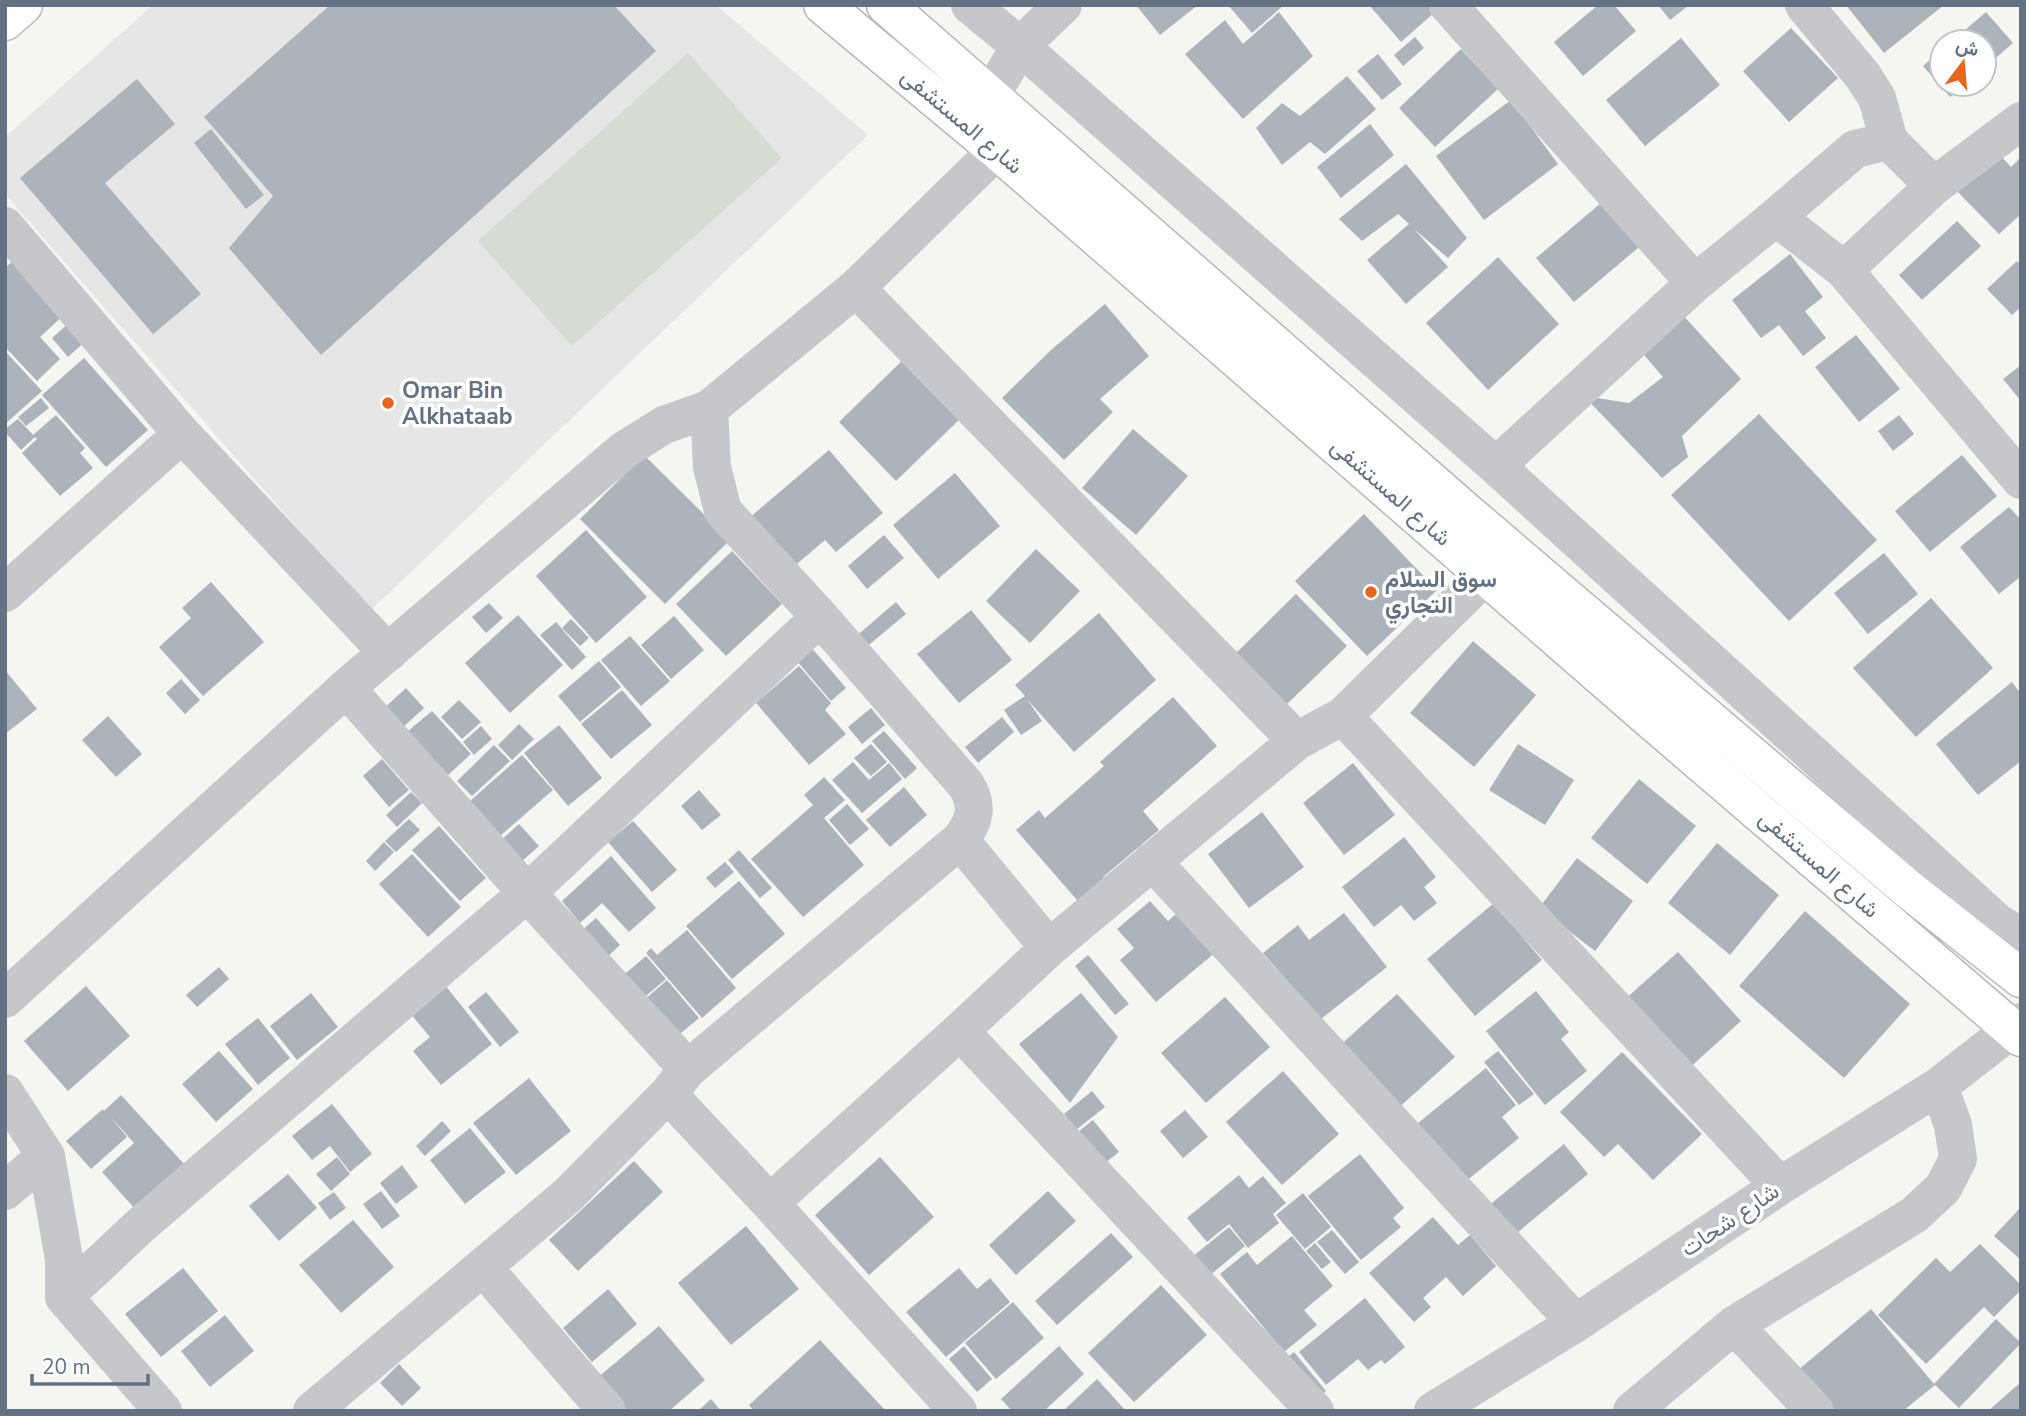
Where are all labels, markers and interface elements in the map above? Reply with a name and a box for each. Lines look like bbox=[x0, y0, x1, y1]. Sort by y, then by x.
north arrow bbox=[1928, 28, 1998, 98]
text: ش bbox=[1953, 32, 1982, 63]
street label: شارع المستشفى bbox=[894, 61, 1030, 181]
place label: Omar Bin Alkhataab bbox=[402, 375, 513, 432]
marker: Omar Bin Alkhataab bbox=[380, 395, 396, 411]
street label: شارع المستشفى bbox=[1324, 431, 1458, 553]
place label: سوق السلام التجاري bbox=[1385, 564, 1497, 624]
marker: سوق السلام التجاري bbox=[1363, 584, 1379, 600]
street label: شارع المستشفى bbox=[1752, 803, 1886, 925]
street label: شارع شحات bbox=[1675, 1176, 1785, 1264]
scale bar bbox=[32, 1342, 147, 1386]
text: 20 m bbox=[42, 1353, 91, 1381]

